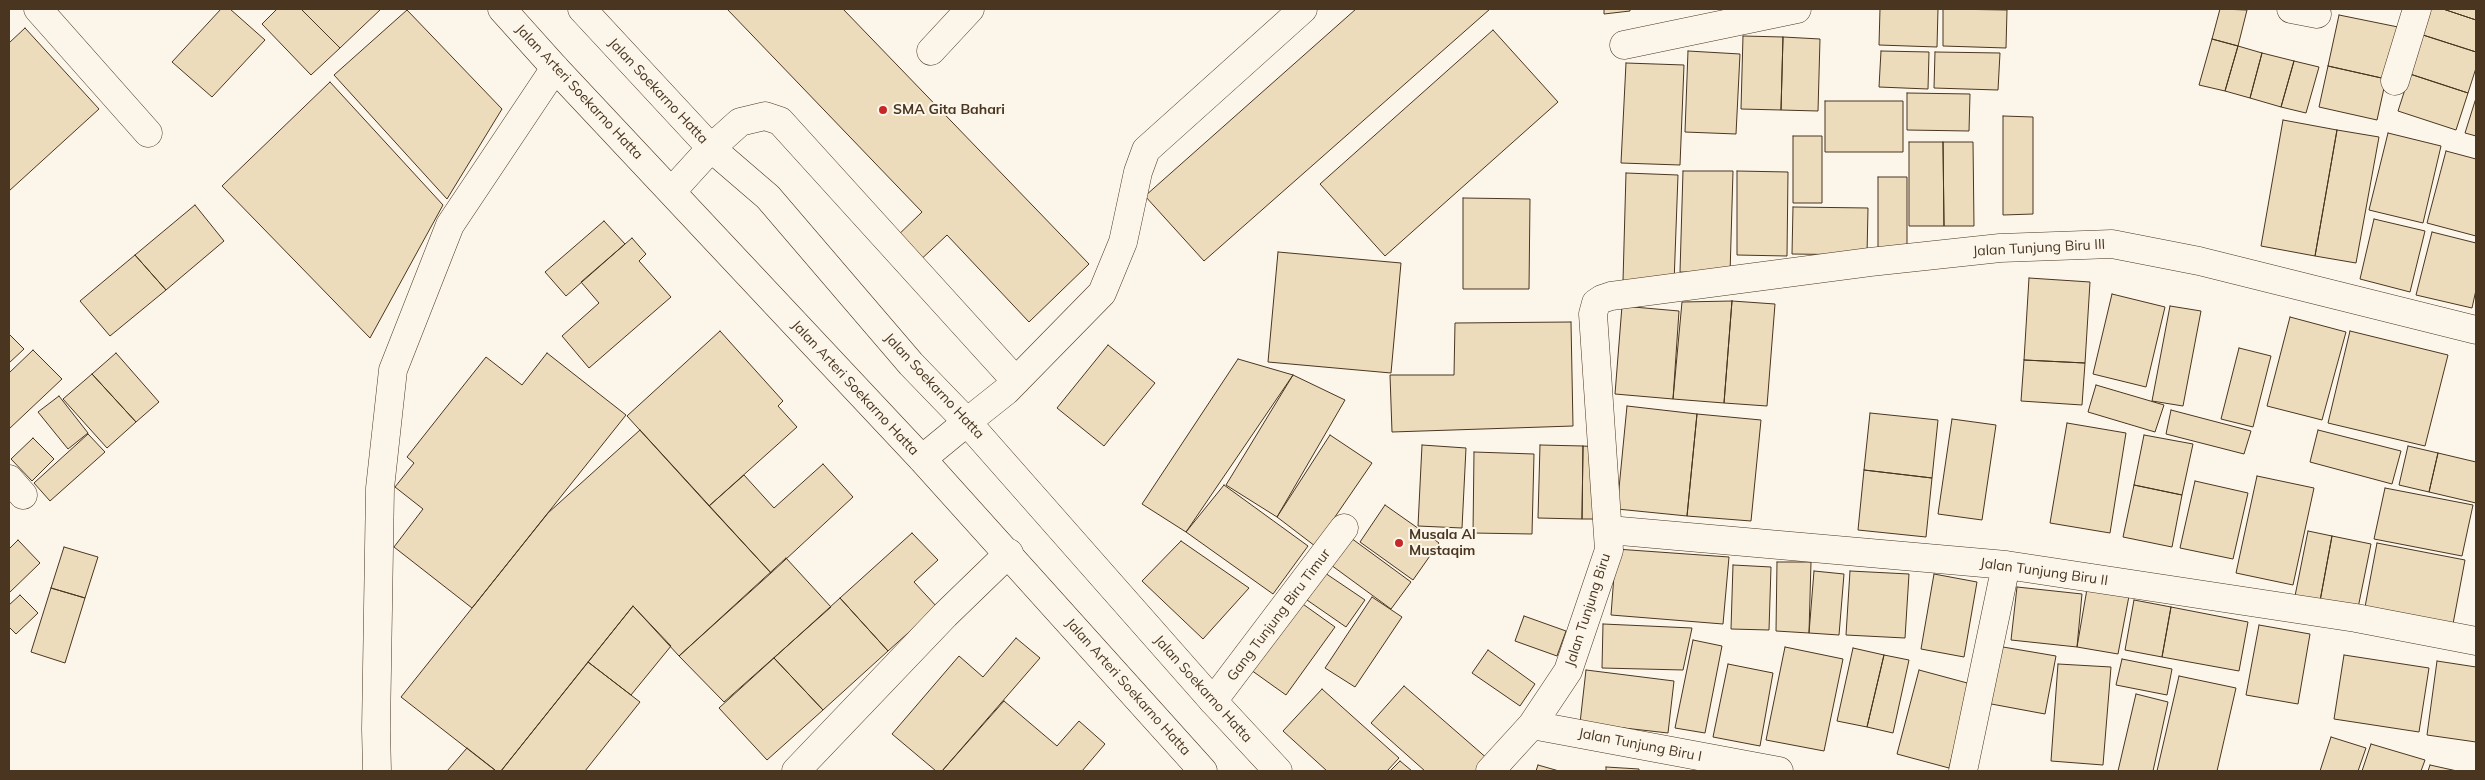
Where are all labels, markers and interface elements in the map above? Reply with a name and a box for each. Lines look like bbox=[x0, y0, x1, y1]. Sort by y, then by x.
street label: Jalan Arteri Soekarno Hatta bbox=[512, 21, 646, 163]
street label: Jalan Soekarno Hatta bbox=[605, 35, 711, 147]
place label: SMA Gita Bahari bbox=[893, 102, 1005, 118]
marker: SMA Gita Bahari bbox=[877, 104, 889, 116]
street label: Jalan Tunjung Biru III bbox=[1972, 236, 2106, 260]
street label: Jalan Arteri Soekarno Hatta bbox=[788, 317, 922, 459]
street label: Jalan Soekarno Hatta bbox=[881, 330, 987, 442]
place label: Musala Al Mustaqim bbox=[1409, 527, 1476, 560]
marker: Musala Al Mustaqim bbox=[1393, 537, 1405, 549]
street label: Gang Tunjung Biru Timur bbox=[1224, 546, 1334, 684]
street label: Jalan Tunjung Biru bbox=[1562, 551, 1614, 669]
street label: Jalan Tunjung Biru II bbox=[1979, 555, 2109, 589]
street label: Jalan Arteri Soekarno Hatta bbox=[1062, 615, 1194, 759]
street label: Jalan Soekarno Hatta bbox=[1150, 632, 1256, 746]
street label: Jalan Tunjung Biru I bbox=[1577, 725, 1703, 765]

